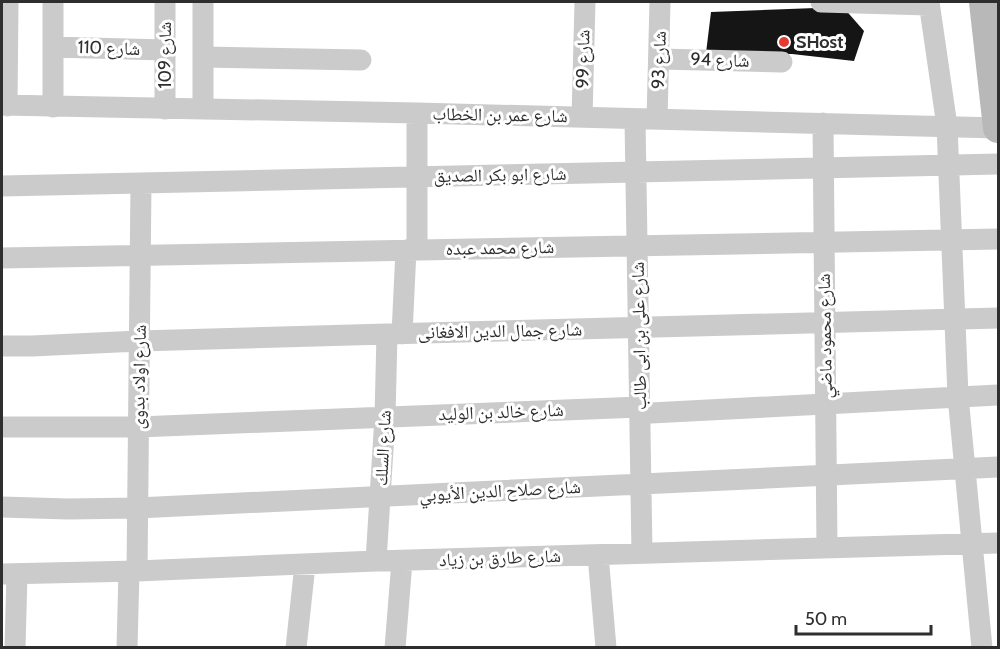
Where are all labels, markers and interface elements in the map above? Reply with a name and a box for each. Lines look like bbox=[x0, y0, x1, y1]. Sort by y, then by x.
street label: شارع 109 bbox=[154, 22, 176, 88]
street label: شارع 99 bbox=[571, 29, 595, 89]
street label: شارع 93 bbox=[647, 31, 671, 89]
place label: SHost bbox=[796, 31, 843, 53]
marker: SHost bbox=[777, 35, 791, 49]
street label: شارع 110 bbox=[77, 36, 141, 60]
street label: شارع 94 bbox=[690, 48, 750, 72]
street label: شارع عمر بن الخطاب bbox=[432, 103, 568, 127]
street label: شارع ابو بكر الصديق bbox=[433, 163, 567, 187]
street label: شارع محمد عبده bbox=[445, 236, 555, 260]
street label: شارع على بن ابى طالب bbox=[627, 262, 651, 410]
street label: شارع محمود ماضي bbox=[813, 273, 841, 399]
street label: شارع جمال الدين الافغانى bbox=[418, 319, 582, 343]
street label: شارع اولاد بدوى bbox=[127, 324, 151, 430]
street label: شارع خالد بن الوليد bbox=[438, 399, 564, 425]
street label: شارع السلك bbox=[370, 409, 396, 487]
street label: شارع صلاح الدين الأيوبي bbox=[419, 476, 582, 510]
street label: شارع طارق بن زياد bbox=[439, 545, 561, 571]
scale bar bbox=[796, 598, 931, 636]
text: 50 m bbox=[805, 608, 847, 630]

